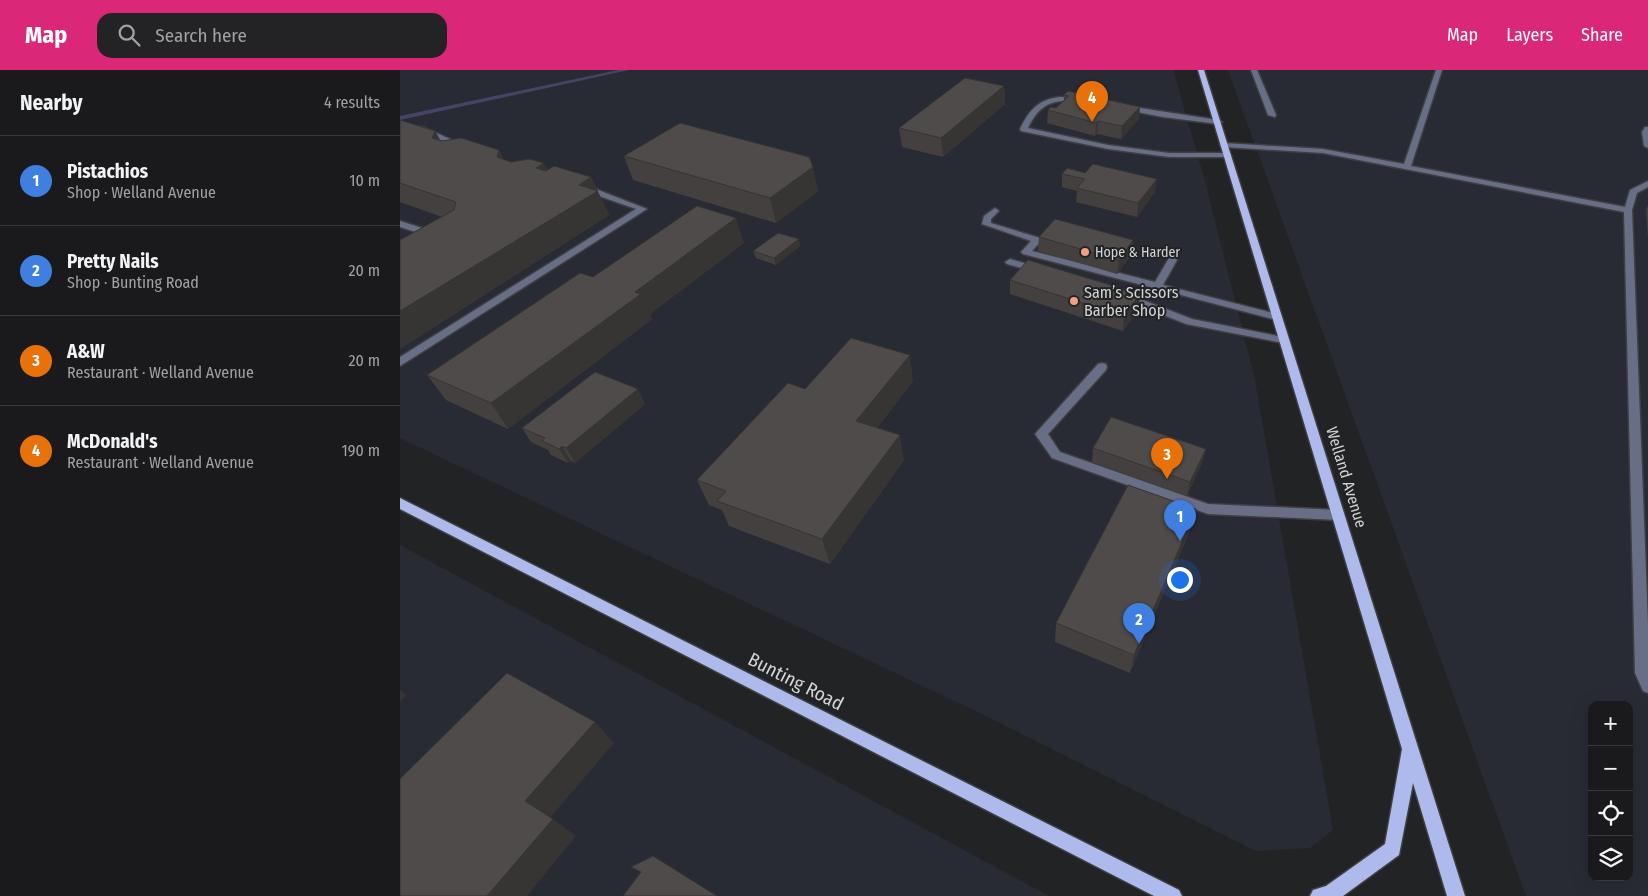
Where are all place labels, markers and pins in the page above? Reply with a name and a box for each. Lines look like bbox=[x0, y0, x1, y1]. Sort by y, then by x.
pin: 4 bbox=[1076, 81, 1108, 122]
place label: Hope & Harder bbox=[1095, 244, 1180, 261]
marker: Hope & Harder bbox=[1079, 246, 1091, 258]
place label: Sam’s Scissors Barber Shop bbox=[1084, 283, 1179, 320]
marker: Sam’s Scissors Barber Shop bbox=[1068, 295, 1080, 307]
pin: 3 bbox=[1151, 438, 1183, 479]
pin: 1 bbox=[1164, 500, 1196, 541]
pin: 2 bbox=[1123, 603, 1155, 644]

